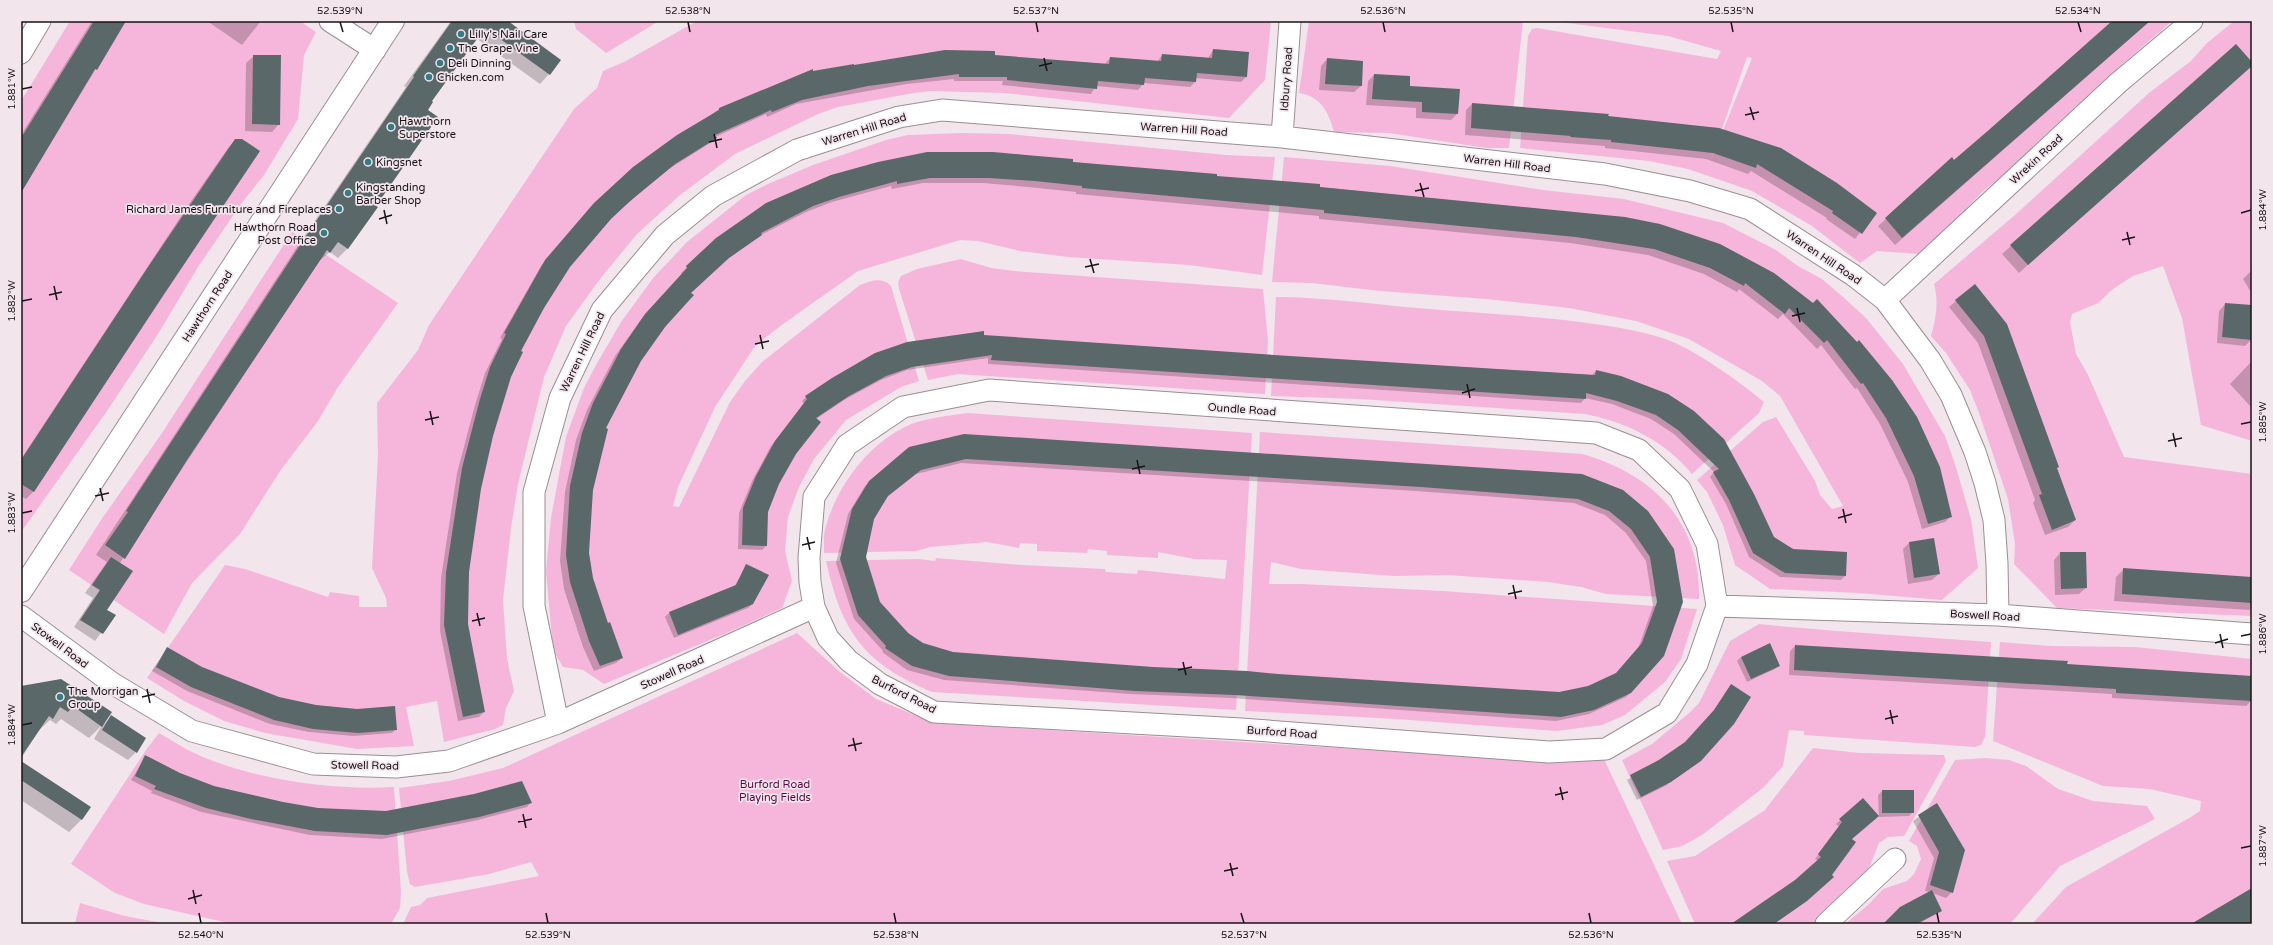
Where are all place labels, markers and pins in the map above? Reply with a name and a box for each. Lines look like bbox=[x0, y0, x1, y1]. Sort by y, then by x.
place label: Lilly's Nail Care bbox=[469, 28, 548, 41]
marker: Lilly's Nail Care bbox=[456, 29, 466, 39]
place label: The Grape Vine bbox=[458, 42, 538, 55]
marker: The Grape Vine bbox=[445, 43, 455, 53]
place label: Deli Dinning bbox=[448, 57, 511, 70]
marker: Deli Dinning bbox=[435, 58, 445, 68]
place label: Chicken.com bbox=[437, 71, 504, 84]
marker: Chicken.com bbox=[424, 72, 434, 82]
place label: Hawthorn Superstore bbox=[399, 115, 456, 141]
marker: Hawthorn Superstore bbox=[386, 122, 396, 132]
place label: Kingsnet bbox=[376, 156, 422, 169]
marker: Kingsnet bbox=[363, 157, 373, 167]
place label: Kingstanding Barber Shop bbox=[356, 181, 425, 207]
marker: Kingstanding Barber Shop bbox=[343, 188, 353, 198]
place label: Richard James Furniture and Fireplaces bbox=[126, 203, 331, 216]
marker: Richard James Furniture and Fireplaces bbox=[334, 204, 344, 214]
place label: Hawthorn Road Post Office bbox=[234, 221, 316, 247]
marker: Hawthorn Road Post Office bbox=[319, 228, 329, 238]
place label: The Morrigan Group bbox=[68, 685, 139, 711]
marker: The Morrigan Group bbox=[55, 692, 65, 702]

